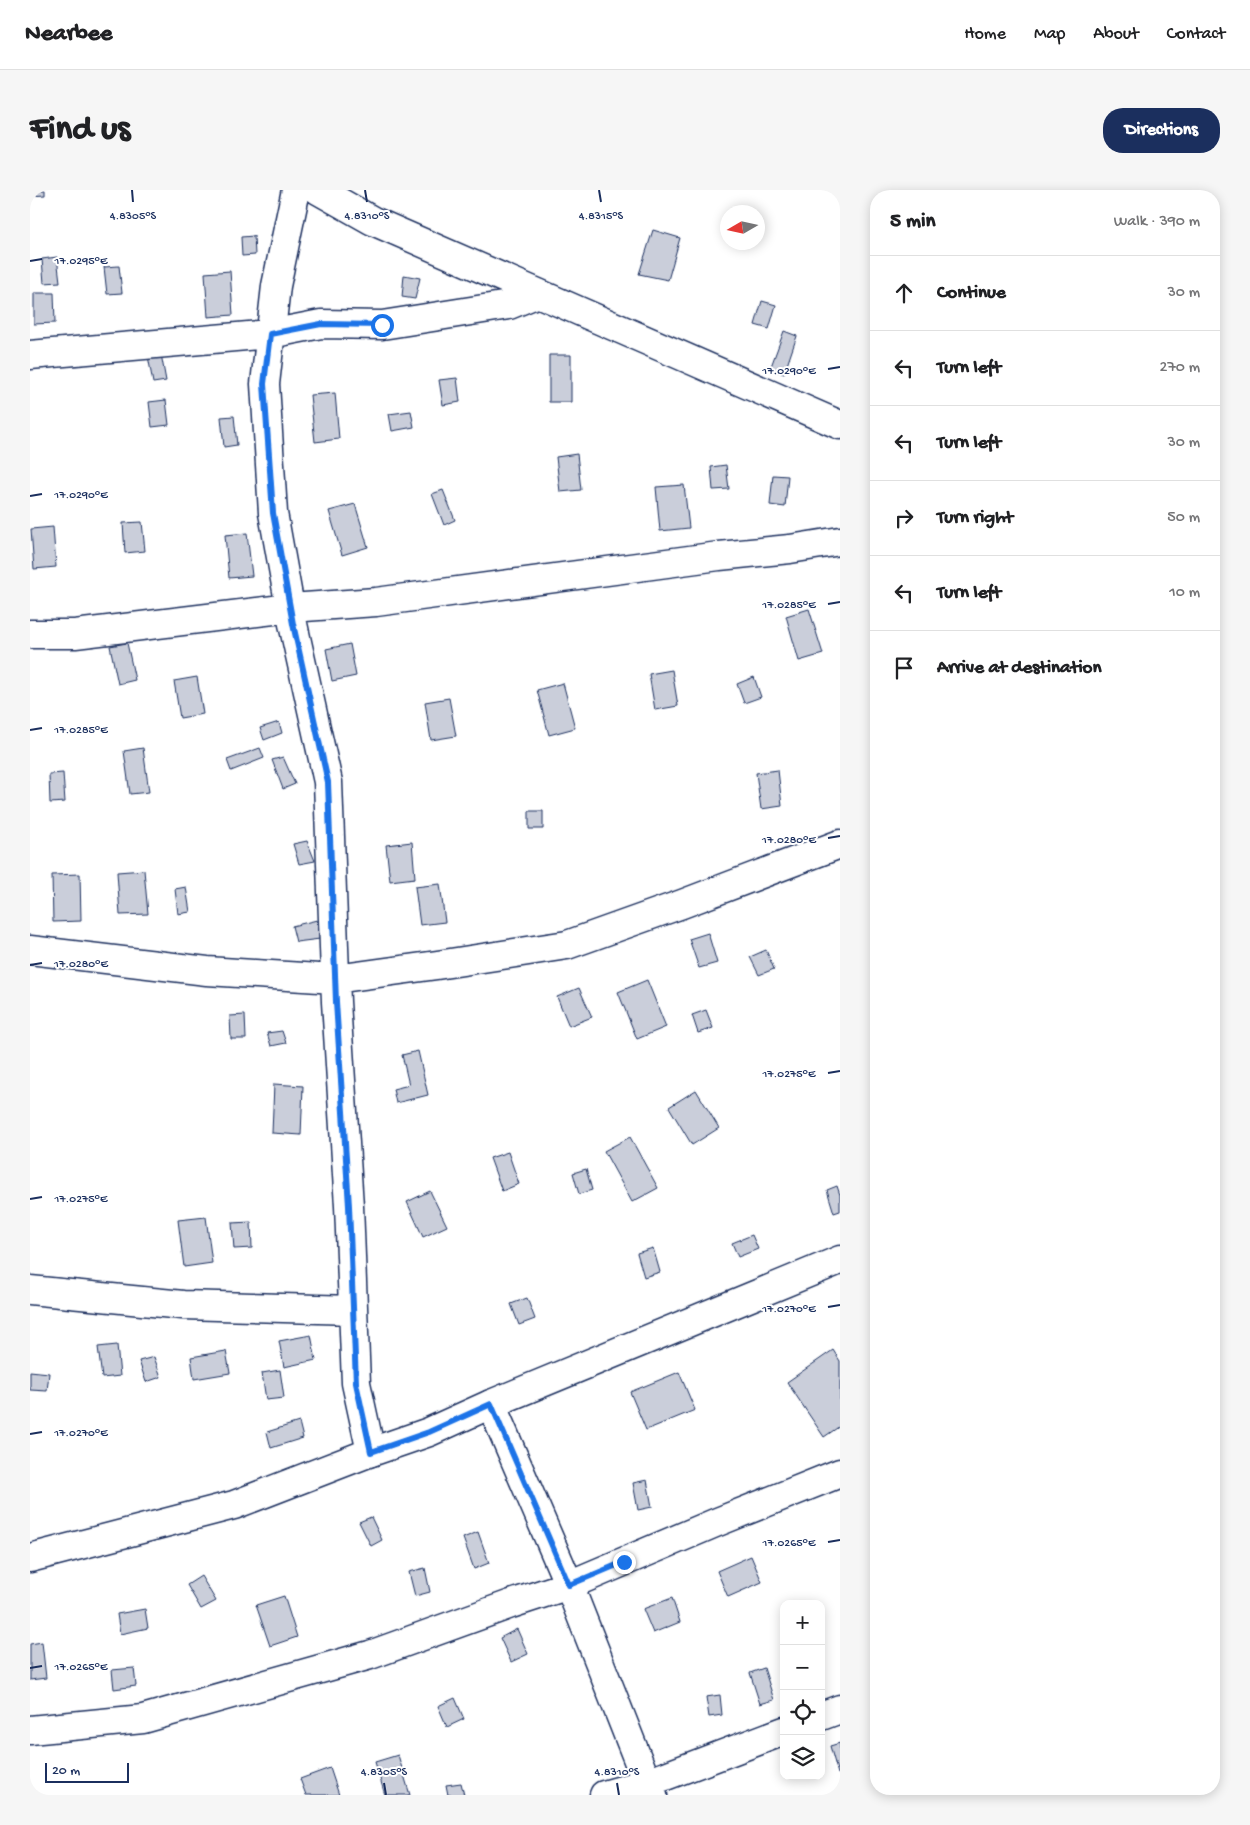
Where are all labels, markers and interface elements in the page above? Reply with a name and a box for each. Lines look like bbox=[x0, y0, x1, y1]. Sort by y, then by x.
text: Nearbee bbox=[25, 20, 112, 49]
text: Home bbox=[964, 24, 1006, 45]
text: Map bbox=[1034, 24, 1065, 45]
text: About bbox=[1093, 24, 1139, 45]
text: Contact bbox=[1167, 24, 1225, 45]
button: Directions bbox=[1103, 108, 1220, 153]
text: Find us bbox=[30, 110, 130, 151]
north arrow bbox=[720, 205, 765, 250]
text: 4.8305°S bbox=[110, 210, 157, 224]
text: 4.8310°S bbox=[345, 210, 390, 224]
text: 4.8315°S bbox=[579, 210, 624, 224]
text: 5 min bbox=[890, 210, 935, 235]
text: Walk · 390 m bbox=[1114, 213, 1200, 232]
text: 17.0295°E bbox=[54, 255, 108, 269]
icon: ahead bbox=[890, 279, 918, 307]
text: Continue bbox=[937, 282, 1006, 305]
text: 30 m bbox=[1167, 284, 1200, 303]
route start bbox=[371, 314, 394, 337]
icon: left bbox=[890, 354, 918, 382]
text: Turn left bbox=[937, 357, 1001, 380]
text: 270 m bbox=[1160, 359, 1200, 378]
text: 17.0290°E bbox=[761, 365, 816, 379]
icon: left bbox=[890, 429, 918, 457]
text: Turn left bbox=[937, 432, 1001, 455]
text: 30 m bbox=[1167, 434, 1200, 453]
text: 17.0290°E bbox=[53, 489, 108, 503]
icon: right bbox=[890, 504, 918, 532]
text: Turn right bbox=[937, 507, 1013, 530]
text: 50 m bbox=[1167, 509, 1200, 528]
icon: left bbox=[890, 579, 918, 607]
text: Turn left bbox=[937, 582, 1001, 605]
text: 10 m bbox=[1169, 584, 1200, 603]
text: 17.0285°E bbox=[761, 599, 816, 613]
icon: arrive bbox=[890, 654, 918, 682]
text: Arrive at destination bbox=[937, 657, 1101, 680]
text: 17.0285°E bbox=[53, 724, 108, 738]
text: 17.0280°E bbox=[761, 834, 816, 848]
text: 17.0280°E bbox=[53, 958, 108, 972]
text: 17.0275°E bbox=[762, 1068, 816, 1082]
text: 17.0275°E bbox=[54, 1193, 108, 1207]
text: 17.0270°E bbox=[761, 1303, 816, 1317]
text: 17.0270°E bbox=[53, 1427, 108, 1441]
text: 17.0265°E bbox=[762, 1537, 816, 1551]
route end bbox=[613, 1551, 636, 1574]
map controls bbox=[780, 1600, 825, 1780]
button: + bbox=[780, 1600, 825, 1645]
button: − bbox=[780, 1645, 825, 1690]
text: 17.0265°E bbox=[54, 1661, 108, 1675]
button: locate bbox=[780, 1690, 825, 1735]
button: layers bbox=[780, 1735, 825, 1780]
scale bar bbox=[45, 1760, 129, 1783]
text: 20 m bbox=[52, 1763, 80, 1780]
text: 4.8305°S bbox=[361, 1766, 408, 1780]
text: 4.8310°S bbox=[595, 1766, 640, 1780]

